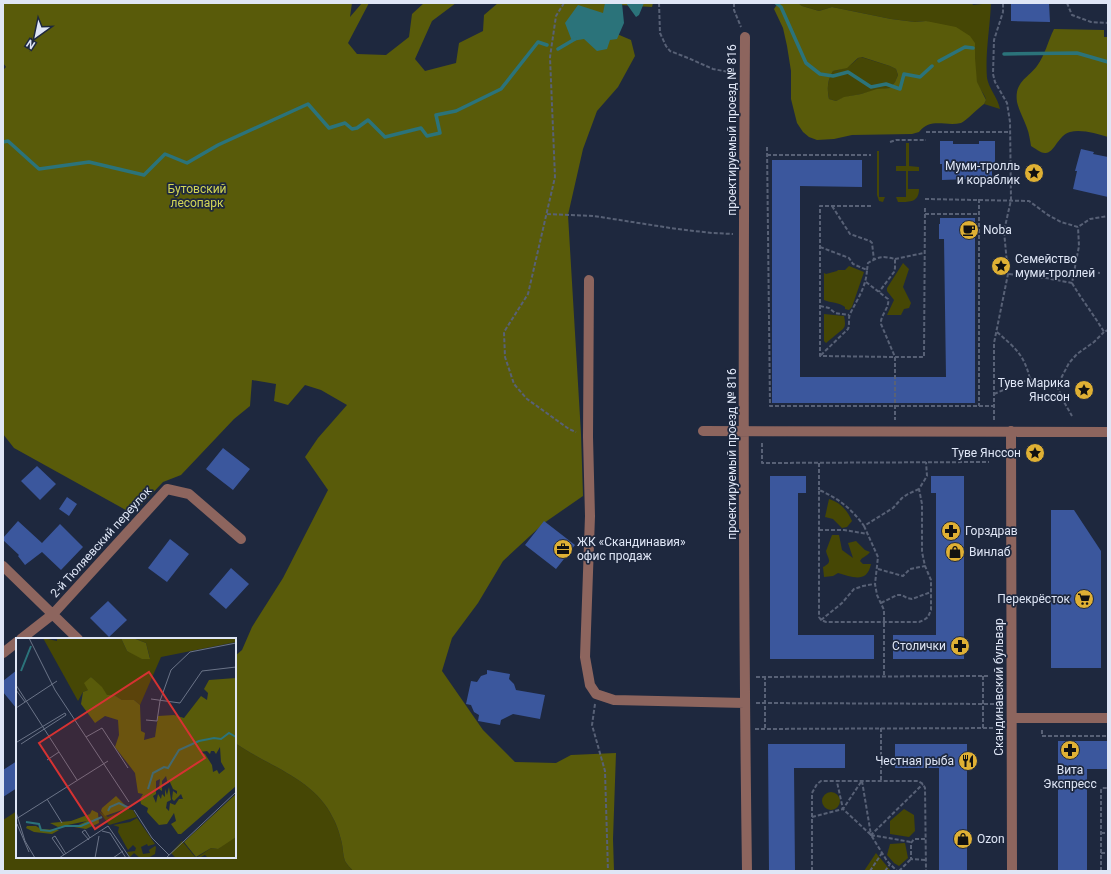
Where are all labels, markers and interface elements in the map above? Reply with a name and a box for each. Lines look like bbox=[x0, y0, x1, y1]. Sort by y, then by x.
north arrow bbox=[16, 16, 56, 56]
text: N bbox=[24, 36, 38, 52]
street label: проектируемый проезд № 816 bbox=[725, 44, 739, 216]
place label: Муми-тролль и кораблик bbox=[945, 159, 1021, 187]
place icon: Муми-тролль и кораблик bbox=[1023, 162, 1045, 184]
park label: Бутовский лесопарк bbox=[167, 182, 227, 210]
cafe icon: Noba bbox=[958, 219, 980, 241]
place label: Noba bbox=[983, 223, 1012, 237]
place label: Семейство муми-троллей bbox=[1015, 252, 1095, 280]
place icon: Семейство муми-троллей bbox=[990, 255, 1012, 277]
street label: проектируемый проезд № 816 bbox=[725, 368, 739, 540]
place label: Туве Марика Янссон bbox=[998, 376, 1070, 404]
place icon: Туве Марика Янссон bbox=[1073, 379, 1095, 401]
place icon: Туве Янссон bbox=[1024, 442, 1046, 464]
place label: Туве Янссон bbox=[951, 446, 1021, 460]
street label: 2-й Тюляевский переулок bbox=[48, 483, 155, 600]
pharmacy icon: Горздрав bbox=[940, 520, 962, 542]
place label: Горздрав bbox=[965, 524, 1018, 538]
place label: ЖК «Скандинавия» офис продаж bbox=[577, 535, 686, 563]
office icon: ЖК «Скандинавия» офис продаж bbox=[552, 538, 574, 560]
shop icon: Винлаб bbox=[944, 541, 966, 563]
place label: Винлаб bbox=[969, 545, 1011, 559]
supermarket icon: Перекрёсток bbox=[1073, 588, 1095, 610]
place label: Перекрёсток bbox=[997, 592, 1071, 606]
street label: Скандинавский бульвар bbox=[992, 618, 1006, 756]
pharmacy icon: Столички bbox=[949, 635, 971, 657]
inset map bbox=[16, 638, 236, 858]
place label: Столички bbox=[892, 639, 946, 653]
pharmacy icon: Вита Экспресс bbox=[1059, 739, 1081, 761]
restaurant icon: Честная рыба bbox=[957, 750, 979, 772]
place label: Честная рыба bbox=[875, 754, 954, 768]
place label: Вита Экспресс bbox=[1043, 763, 1097, 791]
shop icon: Ozon bbox=[952, 828, 974, 850]
place label: Ozon bbox=[977, 832, 1005, 846]

